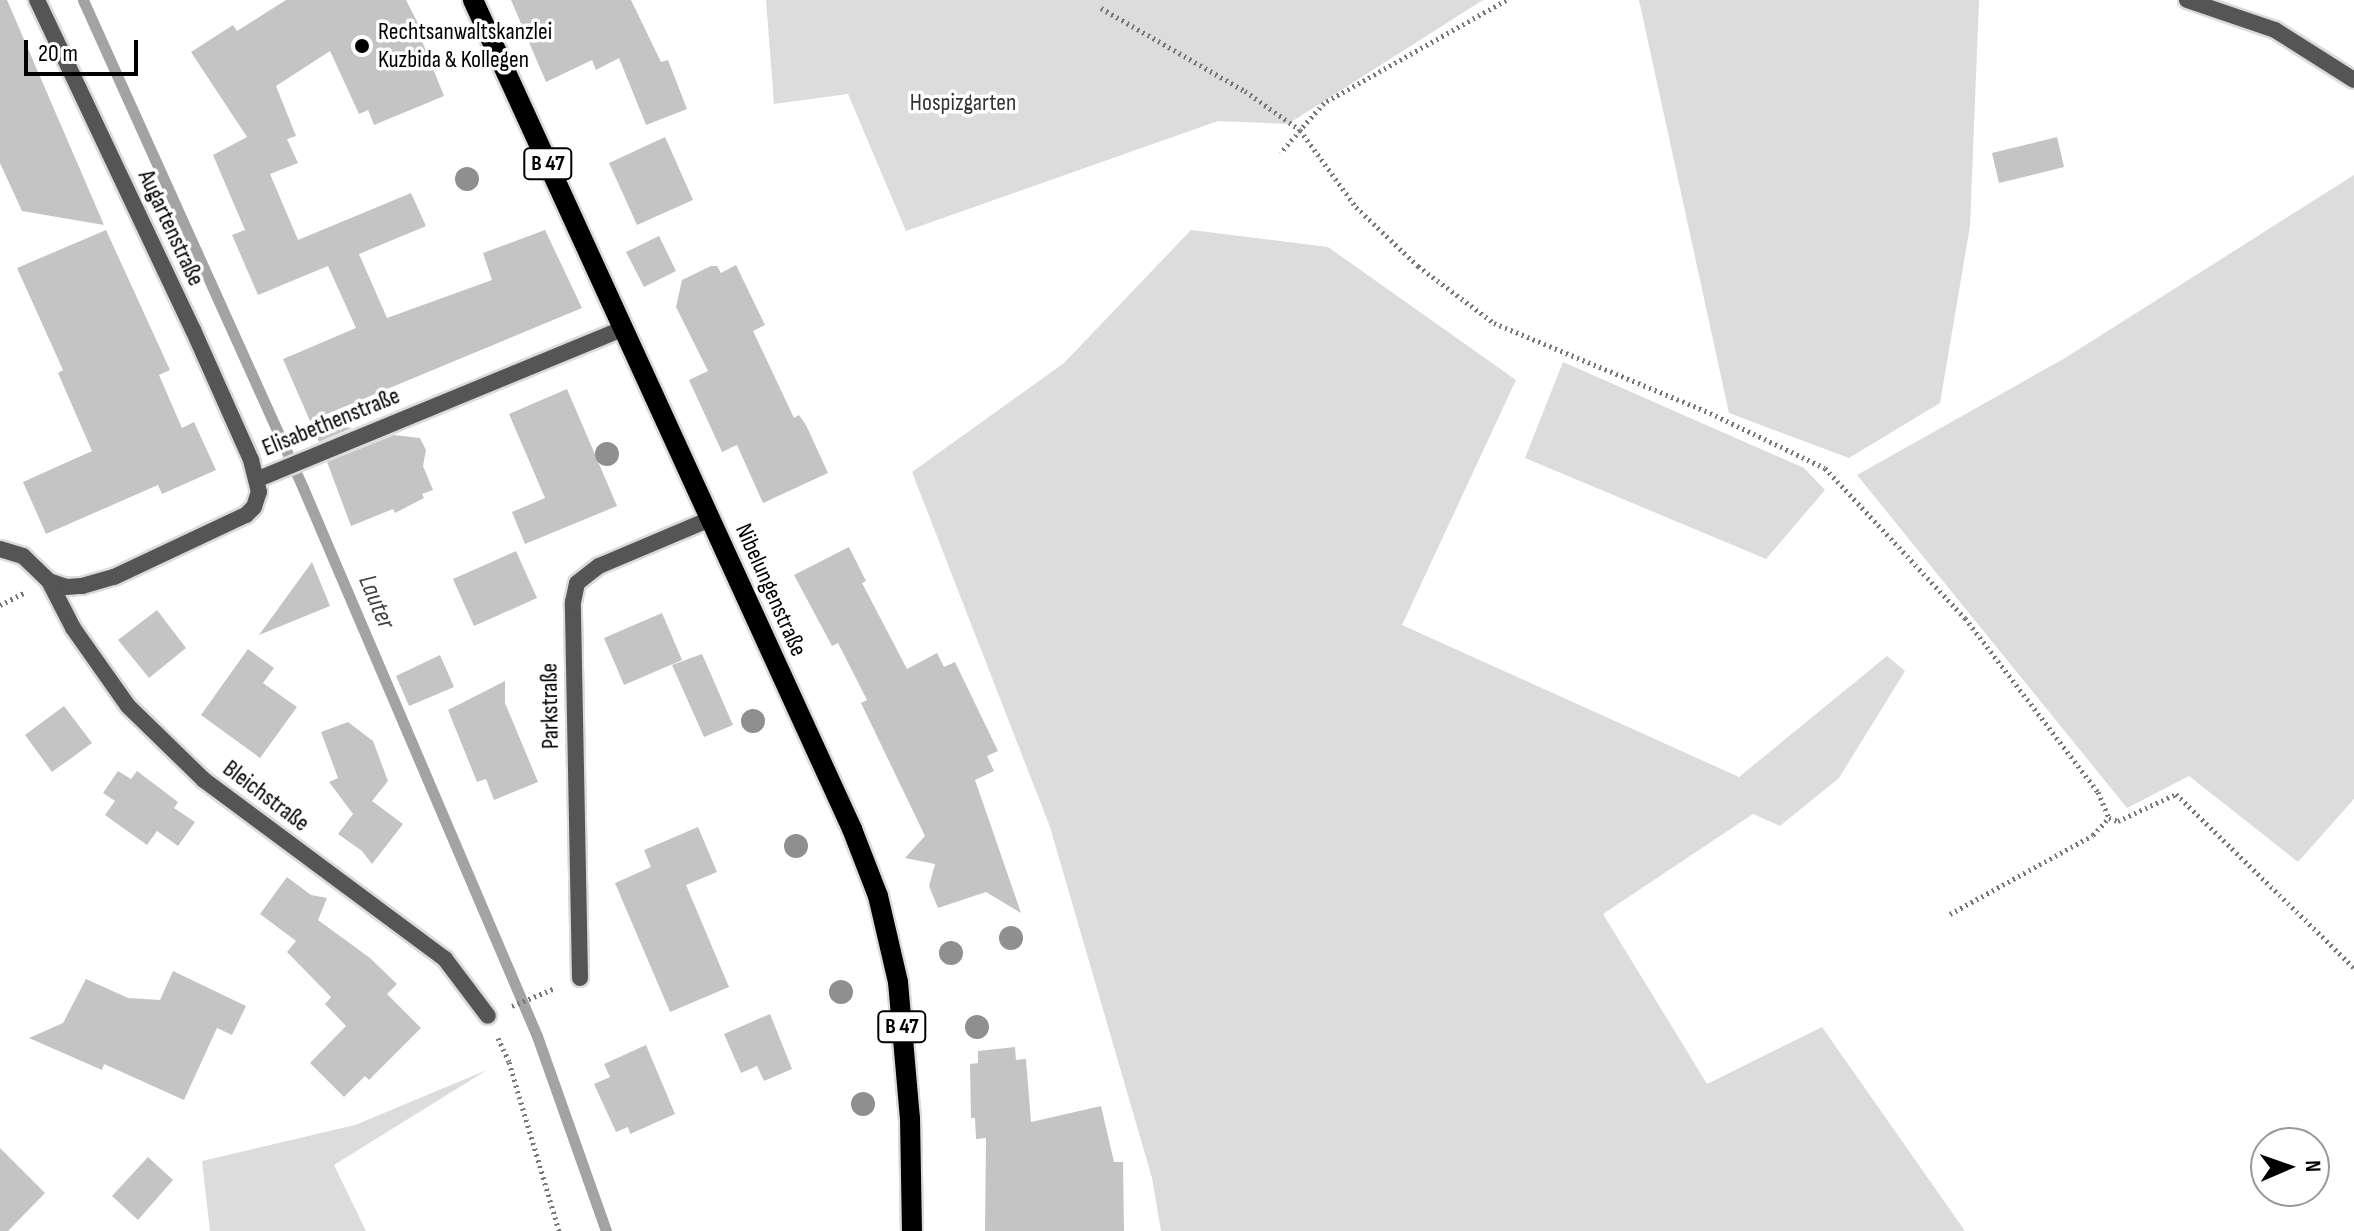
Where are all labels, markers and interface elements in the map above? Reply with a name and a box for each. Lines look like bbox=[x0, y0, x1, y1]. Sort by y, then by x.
place label: Rechtsanwaltskanzlei Kuzbida & Kollegen bbox=[378, 18, 552, 74]
scale bar bbox=[28, 24, 142, 74]
marker: Rechtsanwaltskanzlei Kuzbida & Kollegen bbox=[353, 37, 371, 55]
text: 20 m bbox=[38, 39, 78, 68]
park label: Hospizgarten bbox=[910, 89, 1016, 117]
road number: B 47 bbox=[522, 146, 574, 182]
street label: Augartenstraße bbox=[132, 166, 210, 290]
street label: Elisabethenstraße bbox=[258, 381, 404, 463]
street label: Nibelungenstraße bbox=[729, 519, 813, 661]
water label: Lauter bbox=[351, 570, 401, 634]
street label: Parkstraße bbox=[535, 663, 565, 749]
street label: Bleichstraße bbox=[217, 754, 315, 838]
road number: B 47 bbox=[876, 1009, 928, 1045]
north arrow bbox=[2250, 1127, 2330, 1207]
text: N bbox=[2299, 1160, 2326, 1173]

